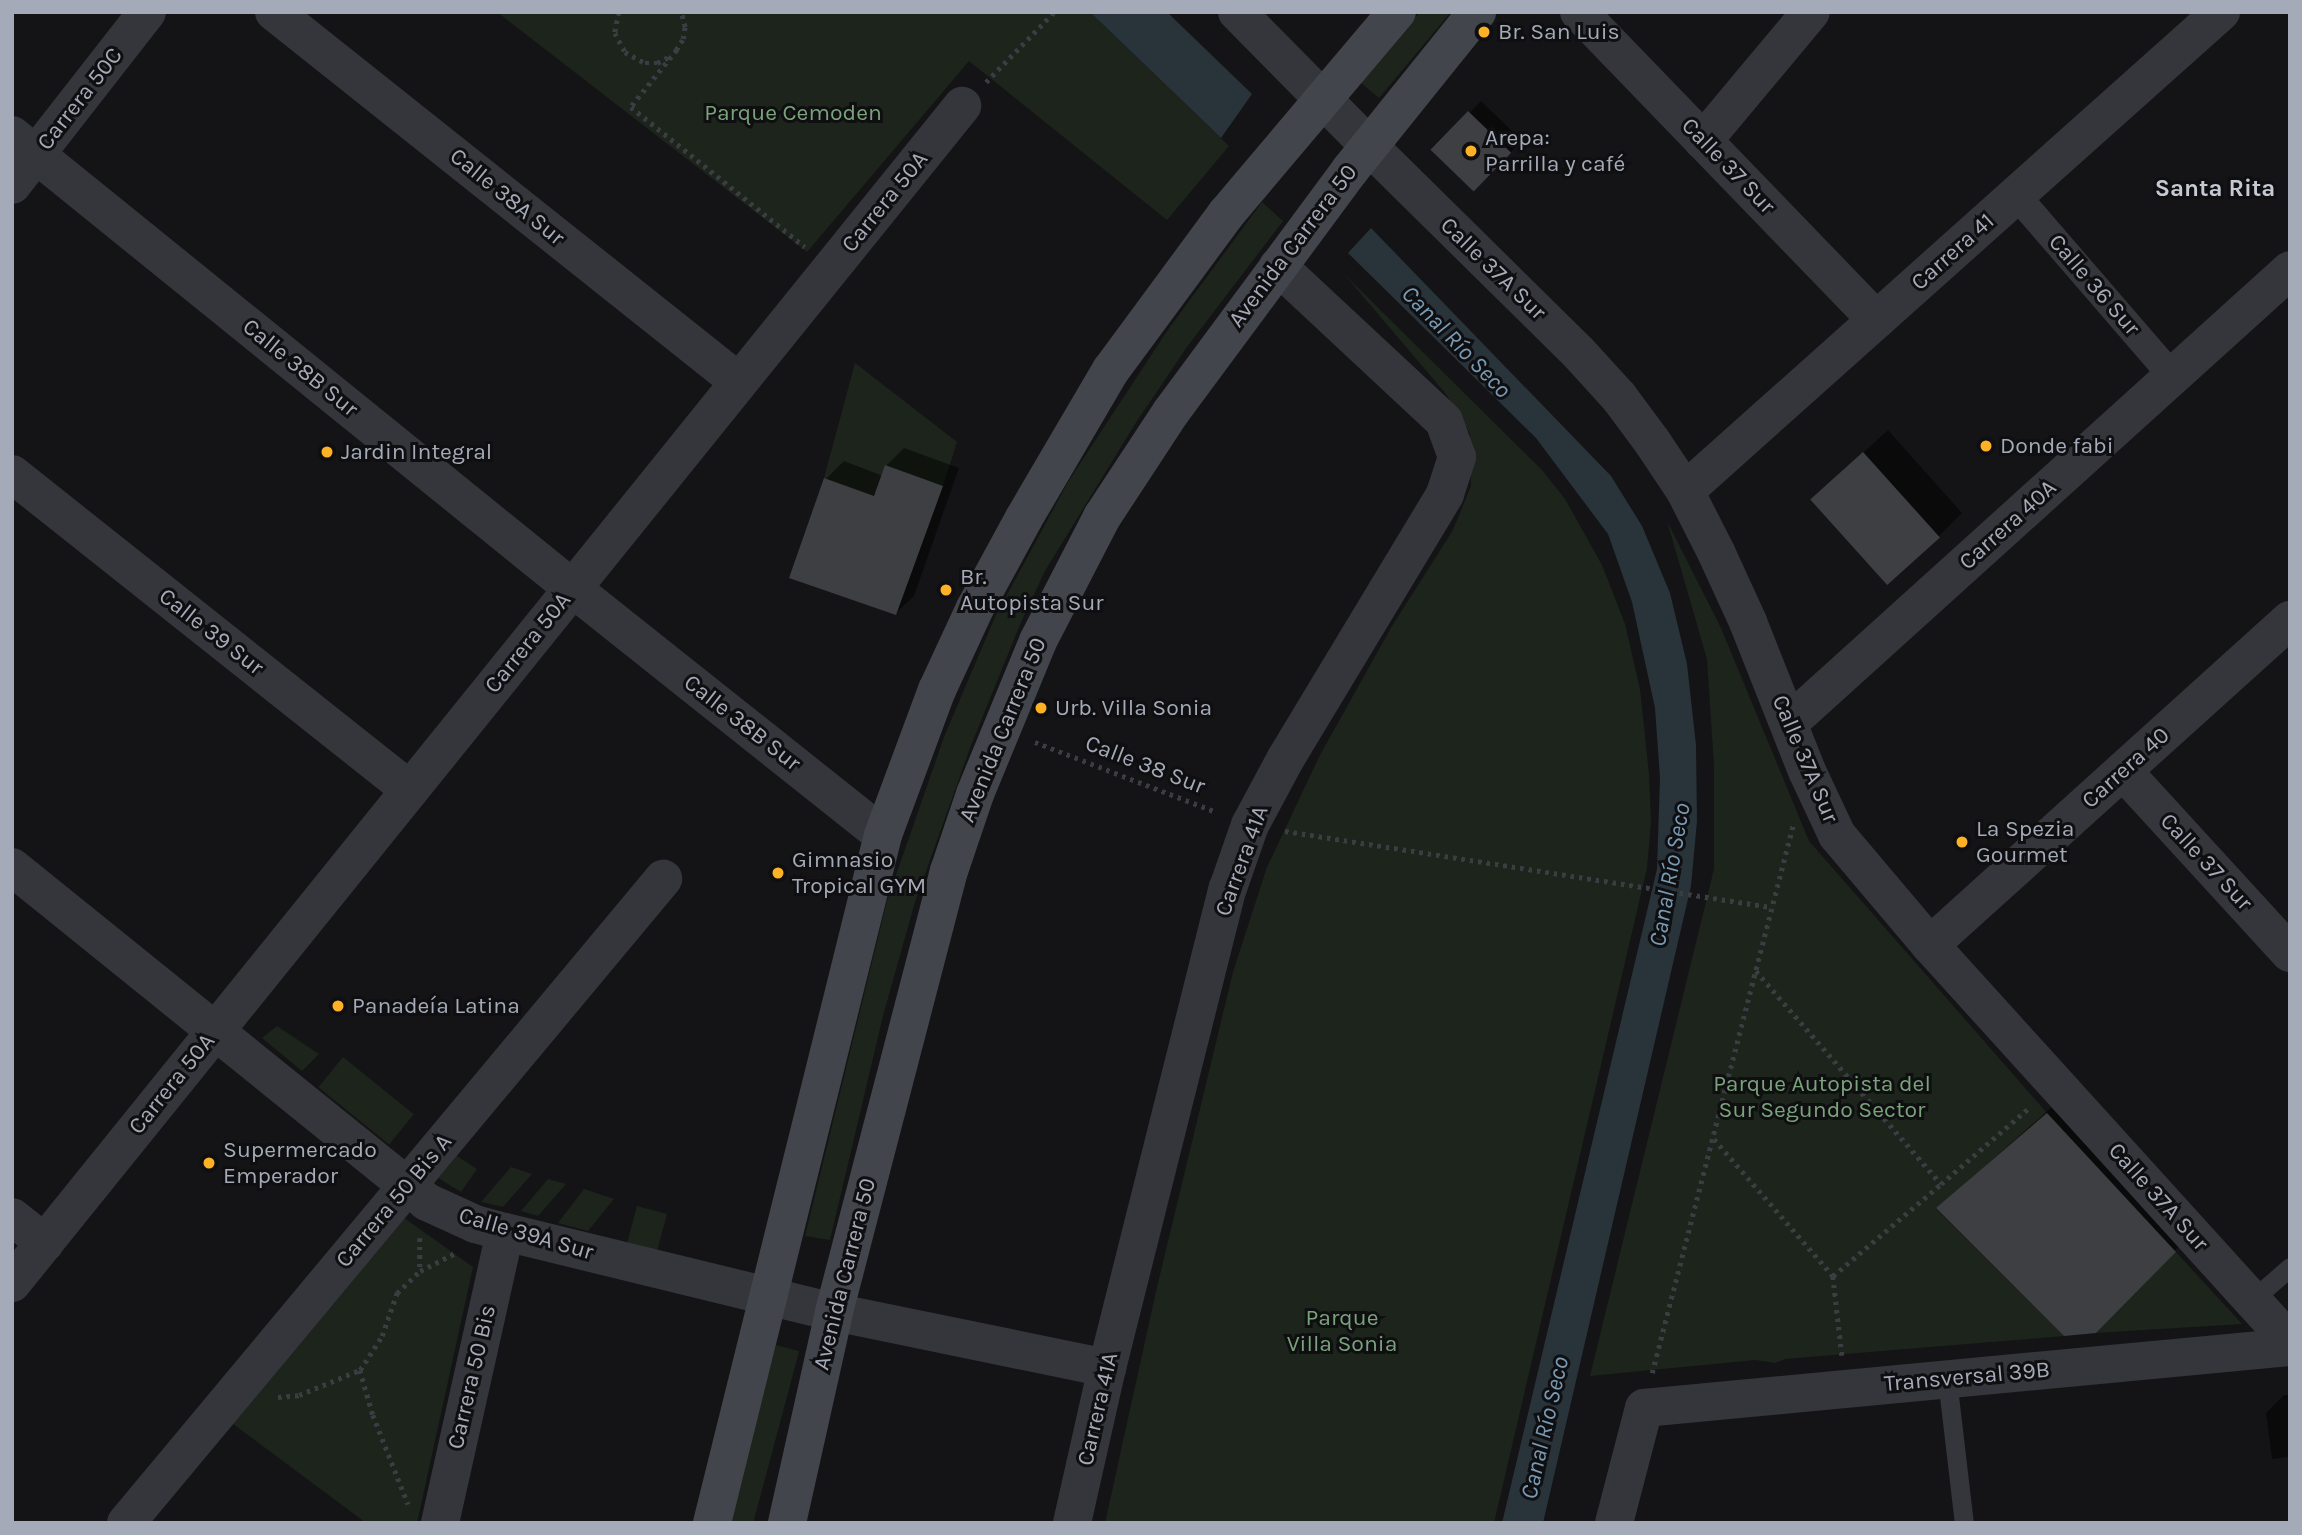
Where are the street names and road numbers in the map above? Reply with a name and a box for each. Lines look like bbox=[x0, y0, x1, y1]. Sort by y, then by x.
street label: Carrera 50C bbox=[31, 42, 129, 156]
street label: Calle 37 Sur bbox=[1675, 112, 1781, 220]
street label: Calle 38A Sur bbox=[444, 142, 570, 252]
street label: Carrera 50A bbox=[836, 146, 934, 258]
street label: Avenida Carrera 50 bbox=[1223, 159, 1363, 333]
street label: Carrera 41 bbox=[1906, 208, 2000, 296]
street label: Calle 37A Sur bbox=[1434, 212, 1552, 326]
street label: Calle 36 Sur bbox=[2042, 229, 2146, 341]
street label: Calle 38B Sur bbox=[237, 313, 363, 423]
street label: Carrera 40A bbox=[1954, 474, 2062, 576]
street label: Calle 39 Sur bbox=[153, 583, 269, 681]
street label: Carrera 50A bbox=[479, 587, 577, 699]
street label: Avenida Carrera 50 bbox=[953, 634, 1053, 826]
street label: Calle 38B Sur bbox=[678, 669, 806, 777]
street label: Calle 37A Sur bbox=[1766, 691, 1844, 827]
street label: Carrera 40 bbox=[2077, 722, 2175, 814]
street label: Calle 38 Sur bbox=[1081, 729, 1209, 801]
street label: Carrera 41A bbox=[1209, 802, 1275, 920]
street label: Calle 37 Sur bbox=[2154, 808, 2258, 916]
street label: Carrera 50A bbox=[123, 1028, 221, 1140]
street label: Carrera 50 Bis A bbox=[330, 1129, 458, 1273]
street label: Calle 37A Sur bbox=[2102, 1137, 2214, 1257]
street label: Avenida Carrera 50 bbox=[808, 1175, 882, 1373]
street label: Calle 39A Sur bbox=[456, 1202, 596, 1266]
street label: Carrera 50 Bis bbox=[442, 1302, 502, 1452]
street label: Carrera 41A bbox=[1072, 1350, 1124, 1468]
street label: Transversal 39B bbox=[1883, 1356, 2051, 1398]

